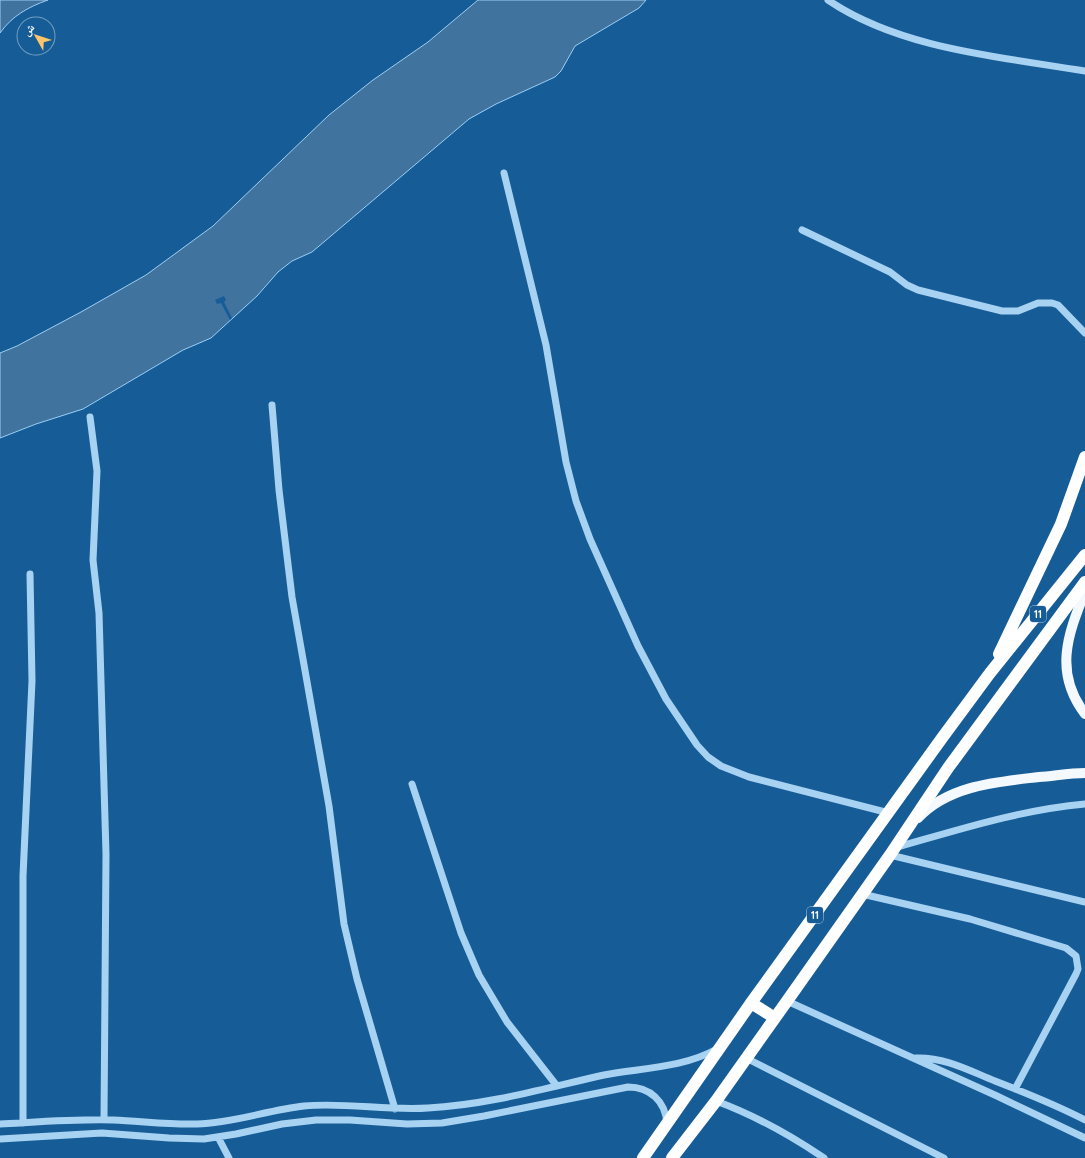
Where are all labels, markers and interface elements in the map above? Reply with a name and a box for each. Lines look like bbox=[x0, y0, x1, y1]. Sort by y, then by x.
north arrow bbox=[16, 16, 56, 56]
text: ش bbox=[19, 21, 38, 39]
road number: 11 bbox=[1030, 606, 1046, 622]
road number: 11 bbox=[807, 907, 823, 923]

